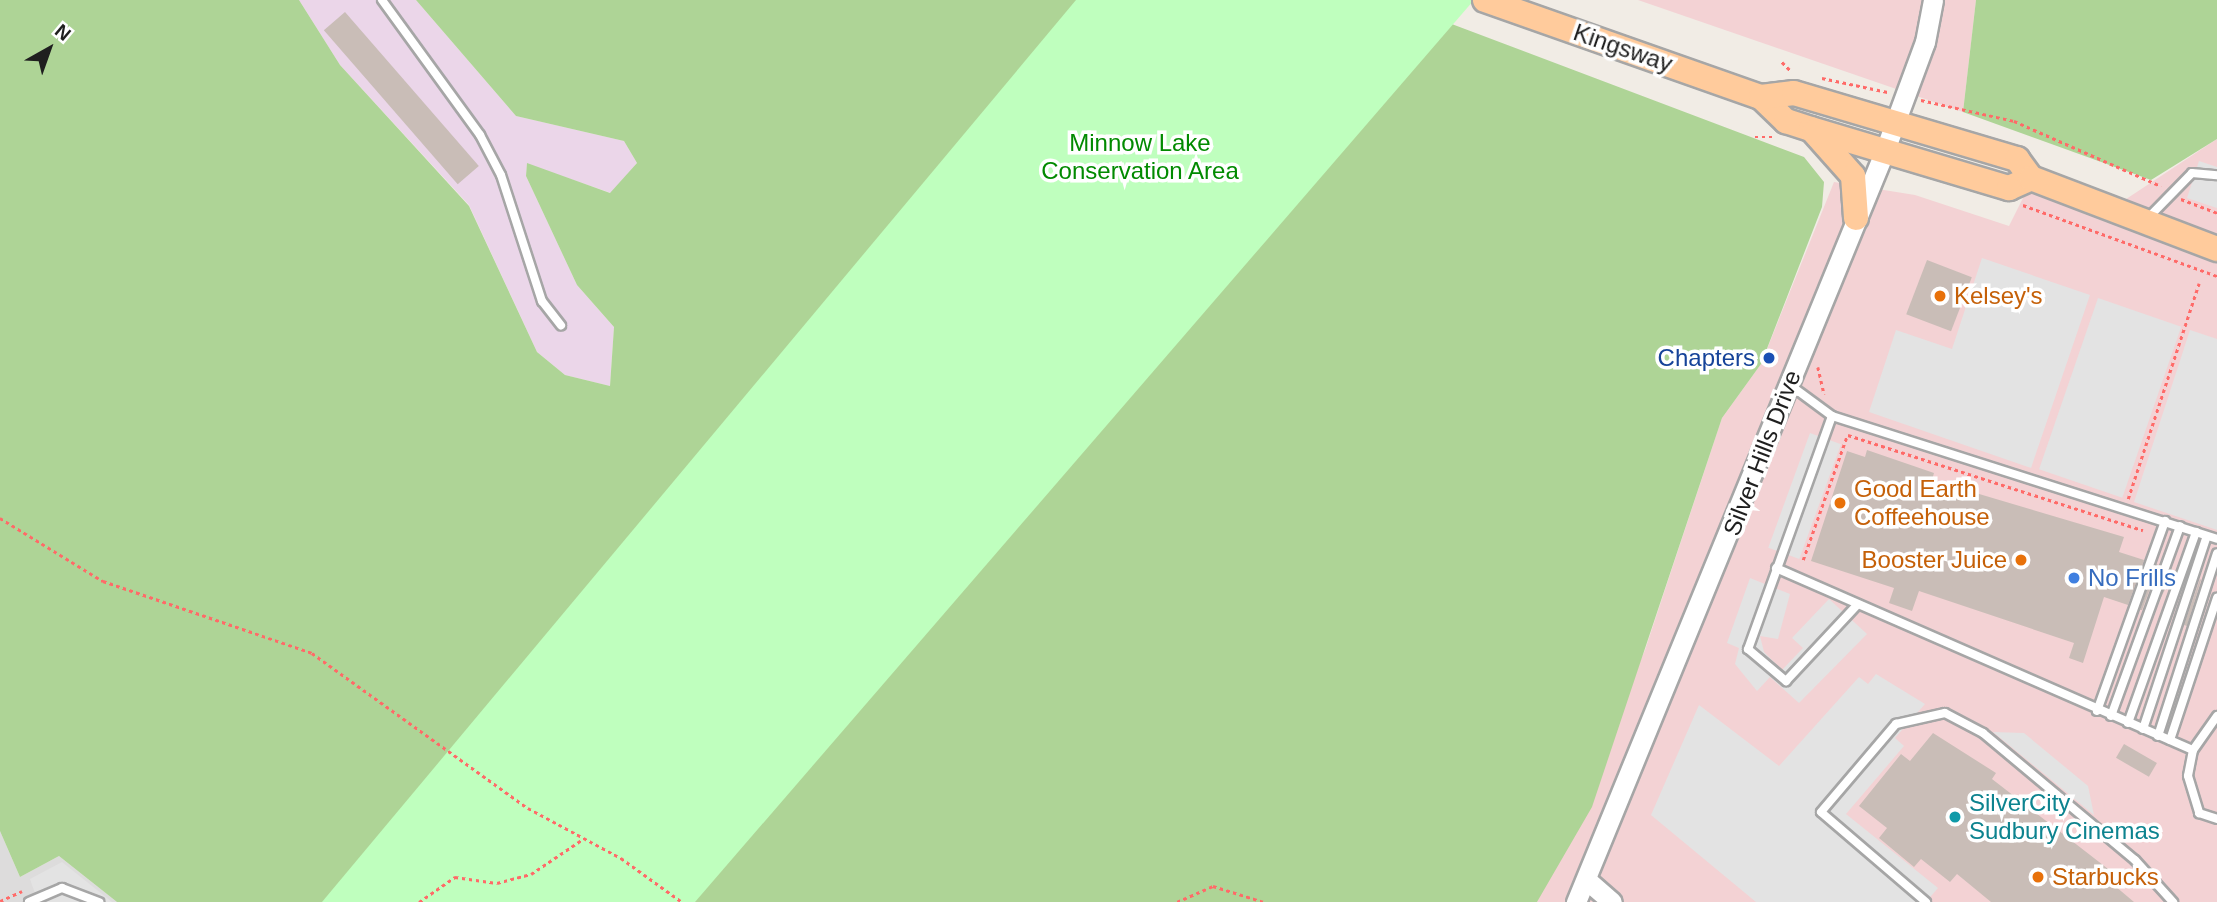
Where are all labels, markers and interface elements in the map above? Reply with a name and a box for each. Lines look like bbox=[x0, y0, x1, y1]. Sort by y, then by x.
north arrow bbox=[14, 14, 84, 84]
street label: Kingsway bbox=[1570, 18, 1676, 78]
text: N bbox=[51, 20, 75, 45]
park label: Minnow Lake Conservation Area bbox=[1041, 129, 1239, 185]
place label: Kelsey's bbox=[1954, 282, 2043, 310]
marker: Kelsey's bbox=[1932, 288, 1948, 304]
place label: Chapters bbox=[1658, 344, 1755, 372]
marker: Chapters bbox=[1761, 350, 1777, 366]
street label: Silver Hills Drive bbox=[1717, 366, 1807, 540]
place label: Good Earth Coffeehouse bbox=[1854, 475, 1990, 531]
marker: Good Earth Coffeehouse bbox=[1832, 495, 1848, 511]
place label: Booster Juice bbox=[1862, 546, 2007, 574]
marker: Booster Juice bbox=[2013, 552, 2029, 568]
place label: No Frills bbox=[2088, 564, 2176, 592]
marker: No Frills bbox=[2066, 570, 2082, 586]
place label: SilverCity Sudbury Cinemas bbox=[1969, 789, 2160, 845]
marker: SilverCity Sudbury Cinemas bbox=[1947, 809, 1963, 825]
place label: Starbucks bbox=[2052, 863, 2159, 891]
marker: Starbucks bbox=[2030, 869, 2046, 885]

